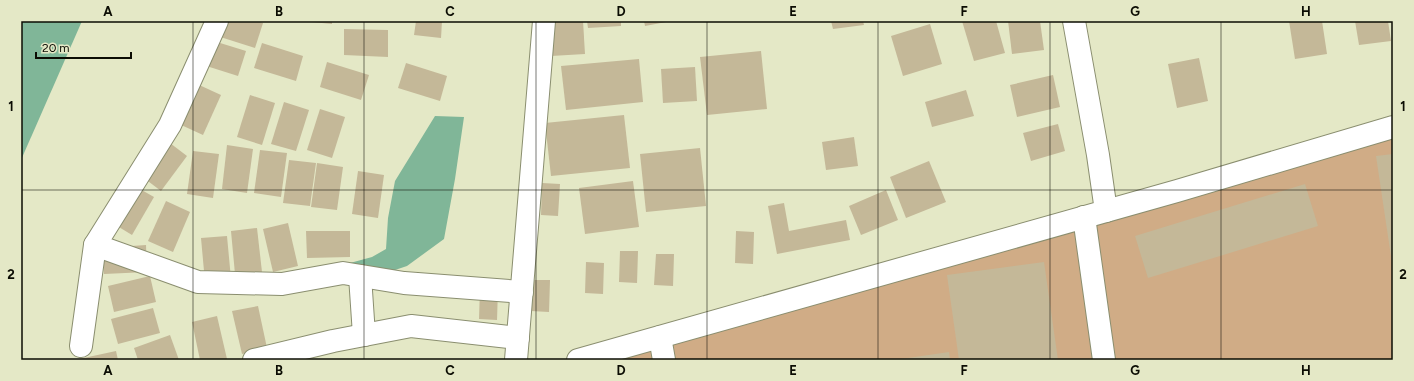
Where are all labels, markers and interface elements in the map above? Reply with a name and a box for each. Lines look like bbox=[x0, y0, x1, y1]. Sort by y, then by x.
text: A bbox=[103, 4, 113, 19]
text: B bbox=[275, 4, 283, 19]
text: C bbox=[445, 4, 455, 19]
text: D bbox=[616, 4, 626, 19]
text: E bbox=[789, 4, 797, 19]
text: F bbox=[960, 4, 968, 19]
text: G bbox=[1130, 4, 1140, 19]
text: H bbox=[1301, 4, 1311, 19]
scale bar bbox=[36, 34, 131, 60]
text: 20 m bbox=[42, 41, 70, 55]
text: 1 bbox=[8, 99, 14, 114]
text: 1 bbox=[1400, 99, 1406, 114]
text: 2 bbox=[7, 267, 15, 282]
text: 2 bbox=[1399, 267, 1407, 282]
text: A bbox=[103, 363, 113, 378]
text: B bbox=[275, 363, 283, 378]
text: C bbox=[445, 363, 455, 378]
text: D bbox=[616, 363, 626, 378]
text: E bbox=[789, 363, 797, 378]
text: F bbox=[960, 363, 968, 378]
text: G bbox=[1130, 363, 1140, 378]
text: H bbox=[1301, 363, 1311, 378]

